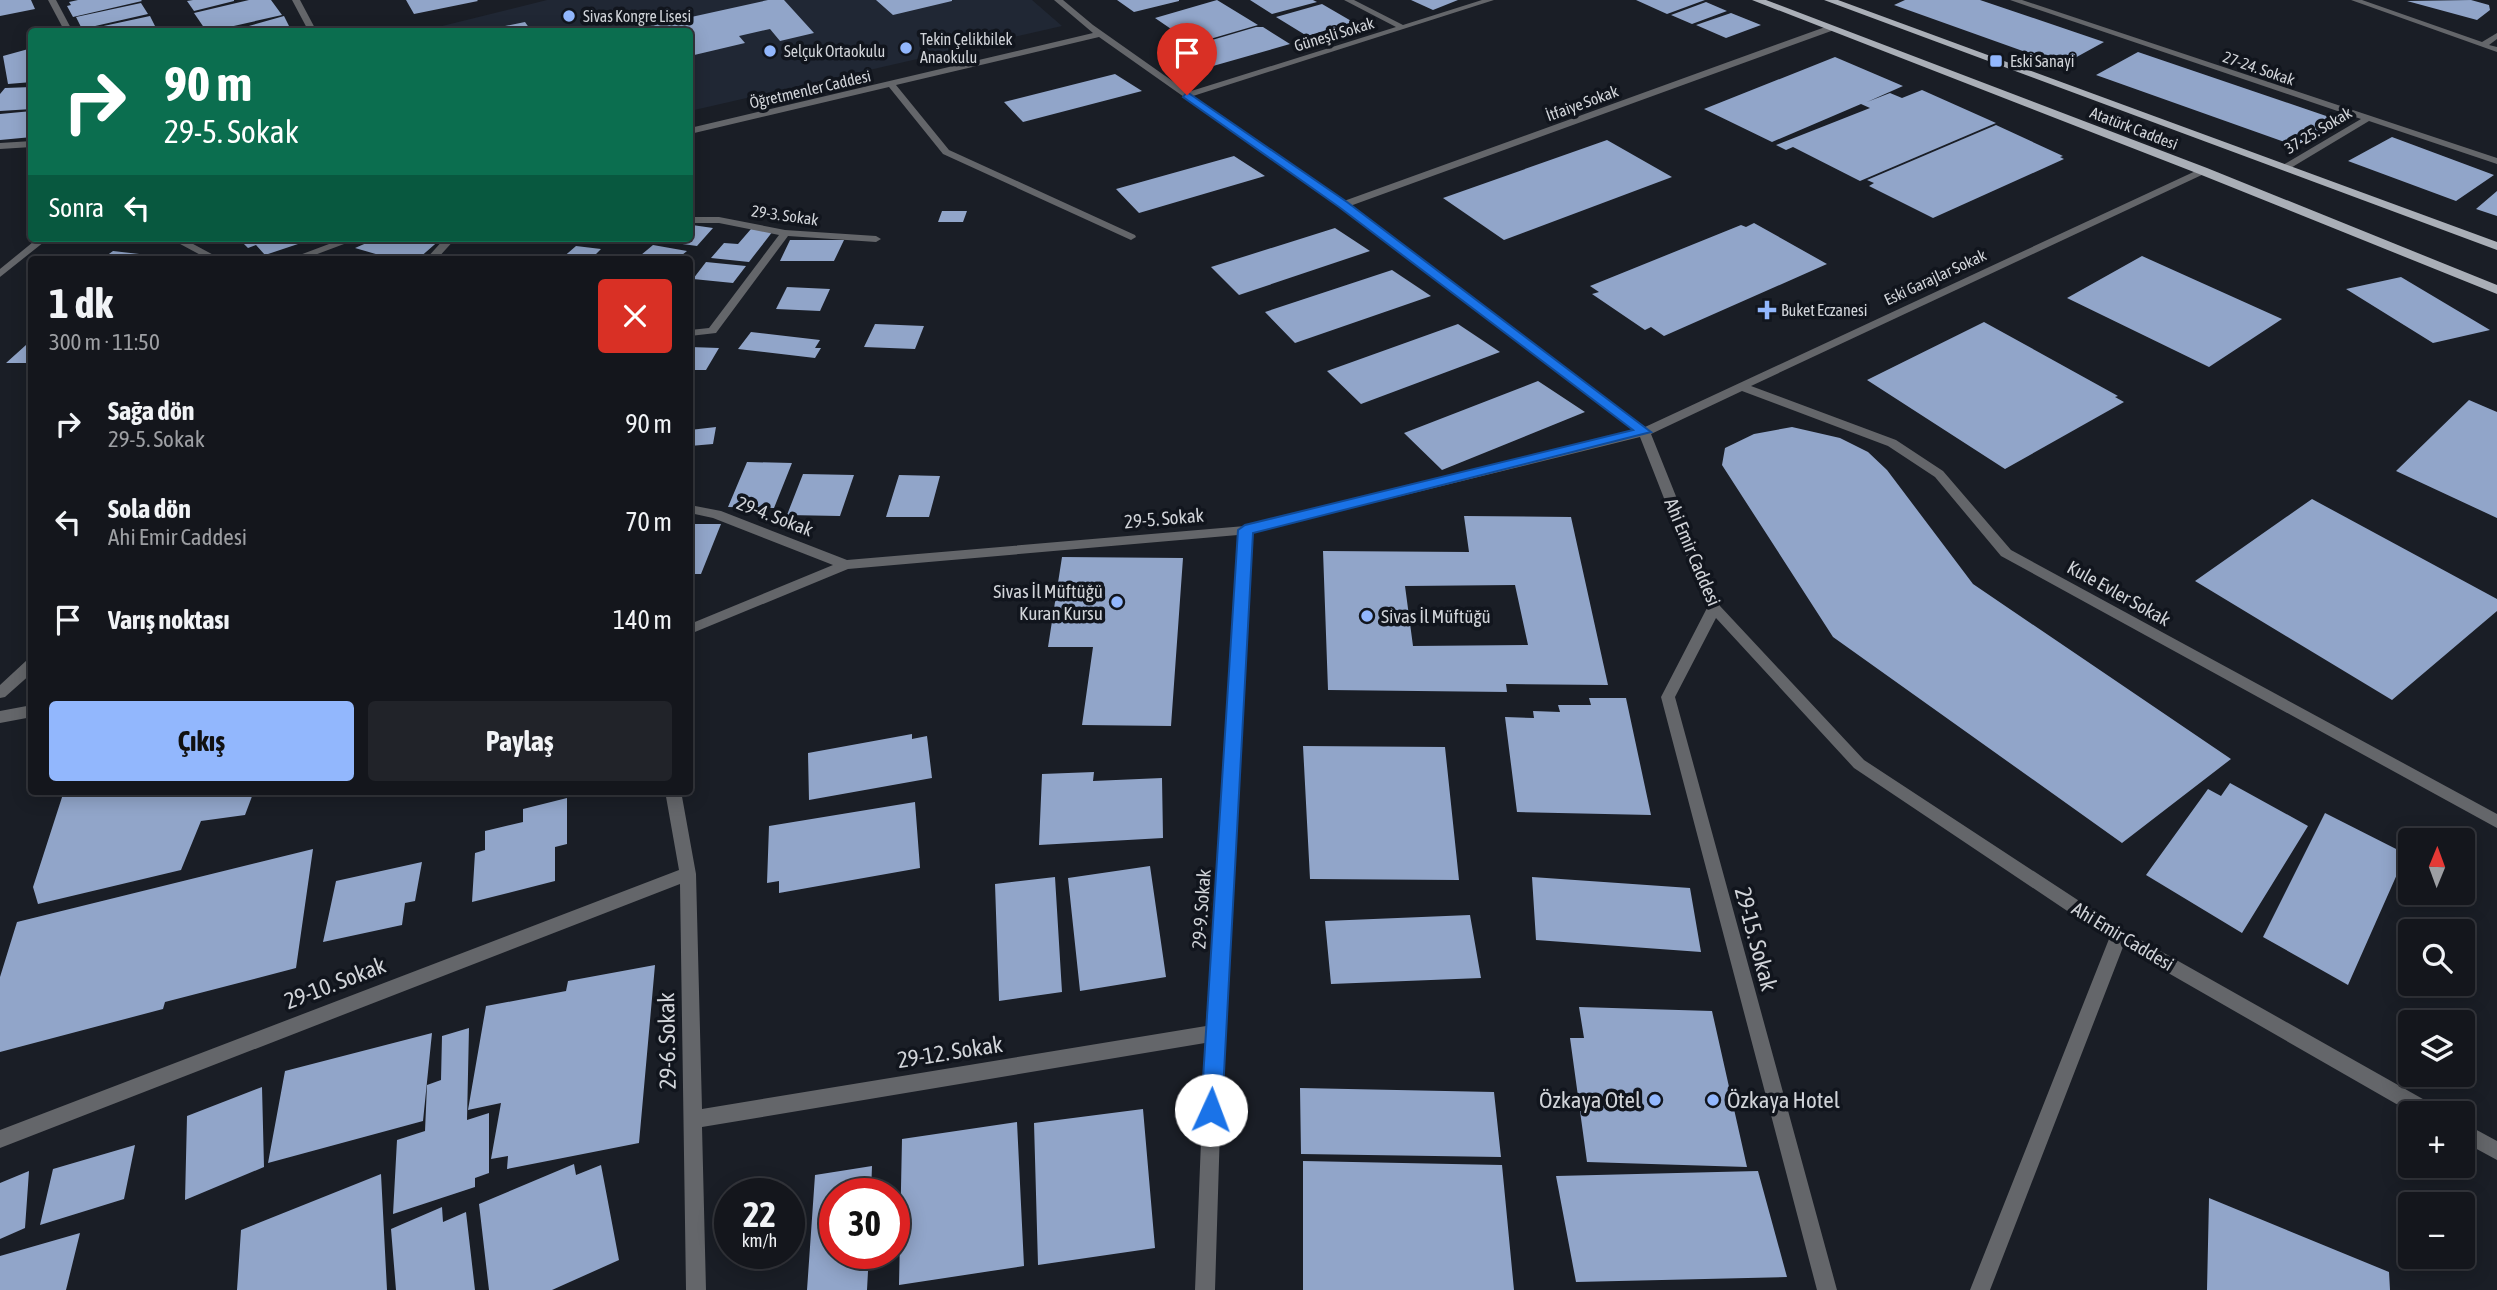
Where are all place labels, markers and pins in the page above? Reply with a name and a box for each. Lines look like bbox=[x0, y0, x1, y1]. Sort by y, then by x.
place label: Sivas Kongre Lisesi bbox=[583, 7, 691, 26]
marker: Sivas Kongre Lisesi bbox=[561, 8, 577, 24]
pin bbox=[1157, 23, 1217, 95]
place label: Tekin Çelikbilek Anaokulu bbox=[920, 30, 1013, 66]
marker: Tekin Çelikbilek Anaokulu bbox=[898, 40, 914, 56]
place label: Selçuk Ortaokulu bbox=[784, 42, 885, 61]
marker: Selçuk Ortaokulu bbox=[762, 43, 778, 59]
place label: Eski Sanayi bbox=[2010, 52, 2075, 71]
marker: Eski Sanayi bbox=[1988, 53, 2004, 69]
place label: Buket Eczanesi bbox=[1781, 301, 1867, 319]
marker: Buket Eczanesi bbox=[1759, 302, 1775, 318]
place label: Sivas İl Müftüğü Kuran Kursu bbox=[993, 580, 1103, 624]
marker: Sivas İl Müftüğü Kuran Kursu bbox=[1109, 594, 1125, 610]
place label: Sivas İl Müftüğü bbox=[1381, 605, 1491, 627]
marker: Sivas İl Müftüğü bbox=[1359, 608, 1375, 624]
place label: Özkaya Otel bbox=[1539, 1087, 1641, 1113]
place label: Özkaya Hotel bbox=[1727, 1087, 1840, 1113]
marker: Özkaya Otel bbox=[1647, 1092, 1663, 1108]
marker: Özkaya Hotel bbox=[1705, 1092, 1721, 1108]

